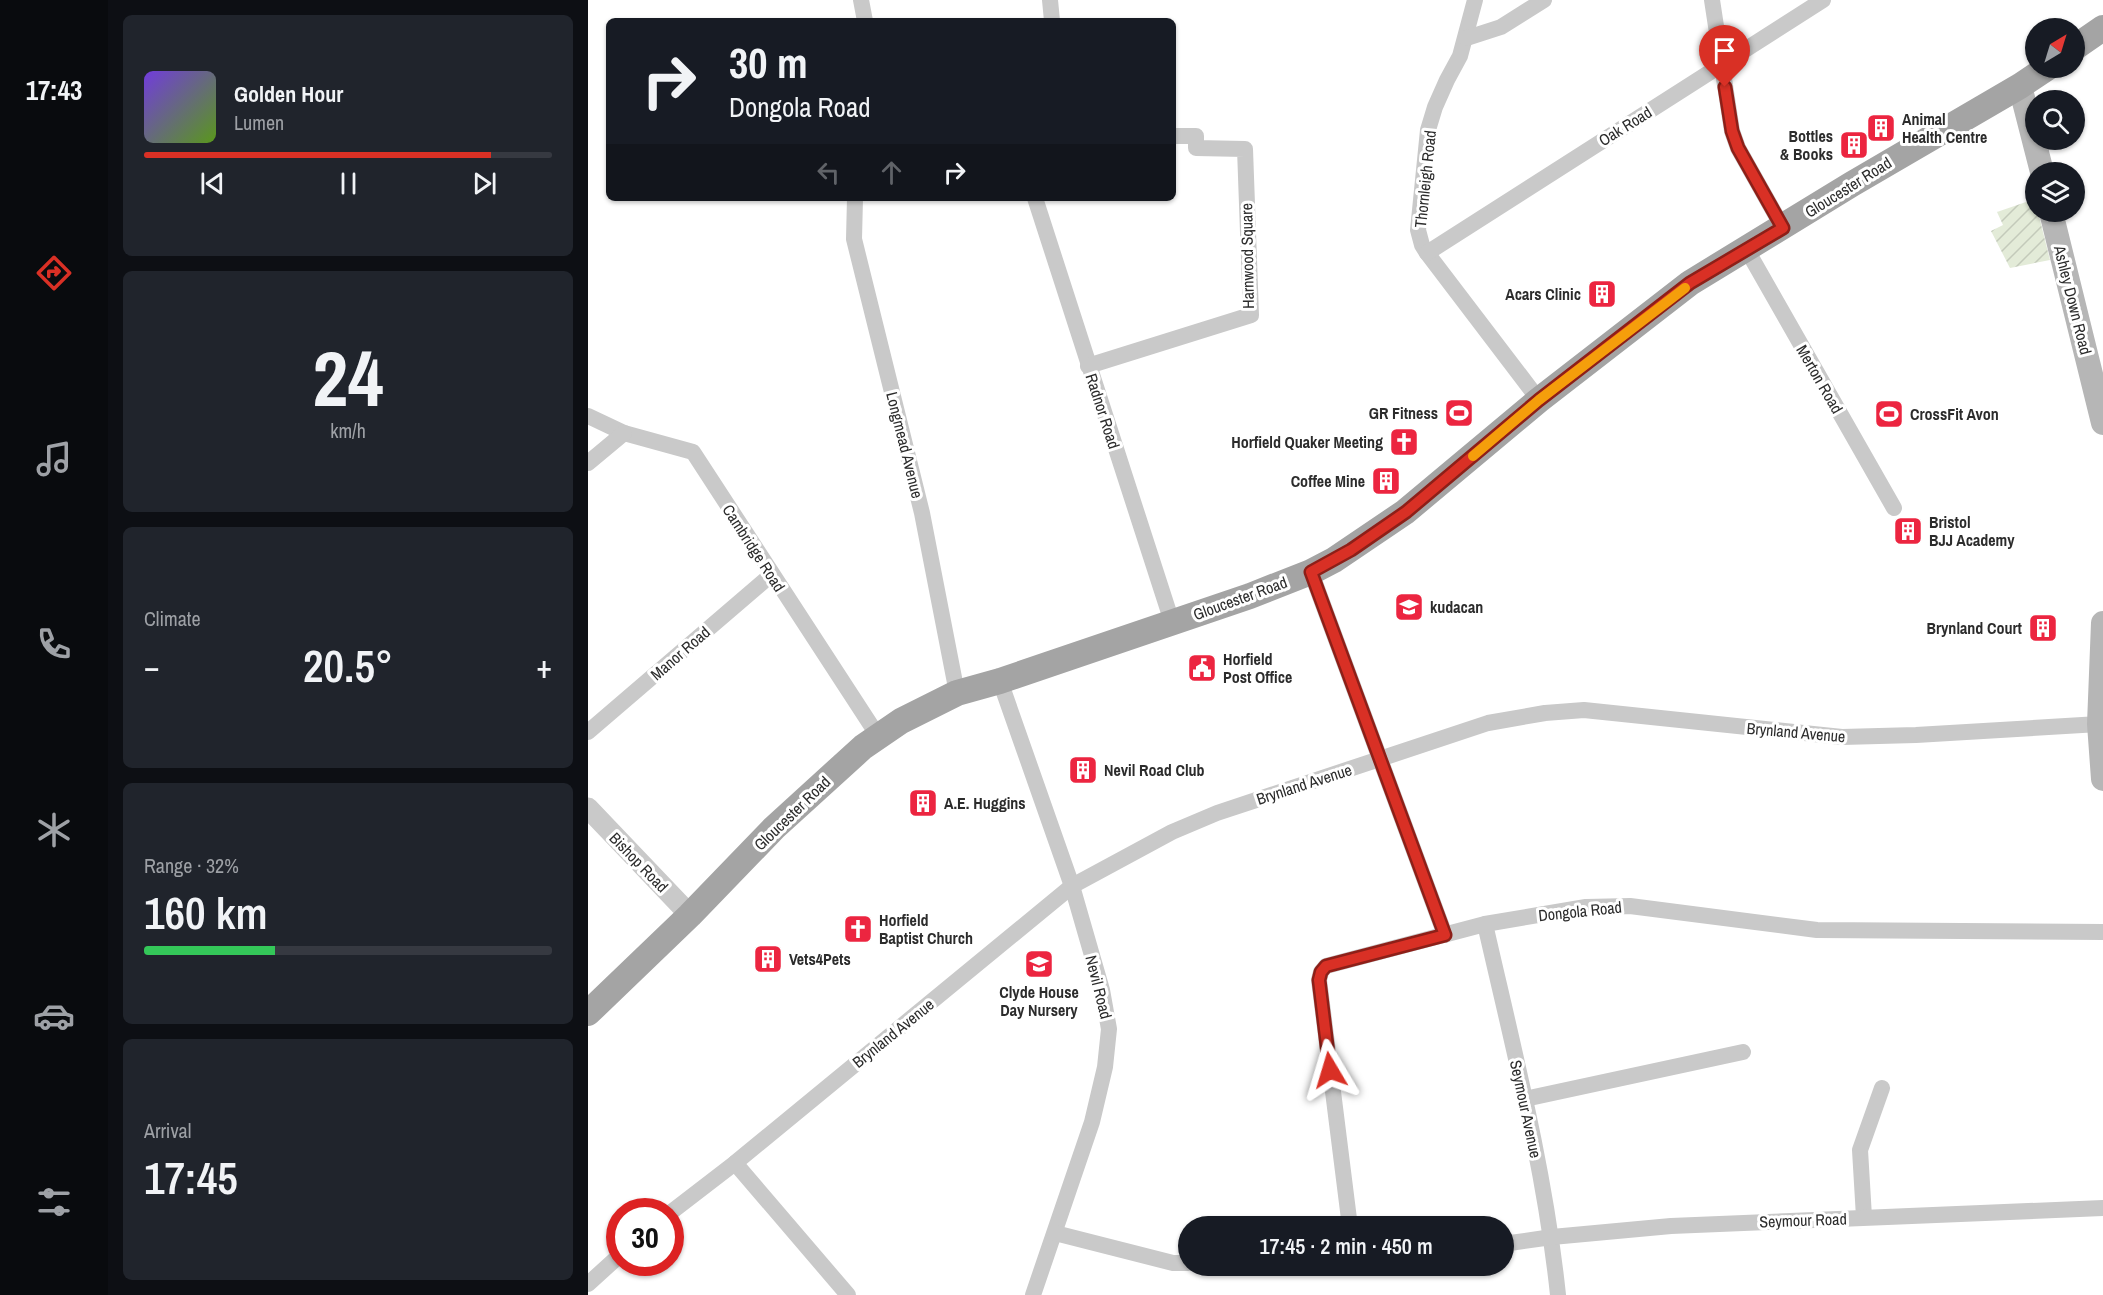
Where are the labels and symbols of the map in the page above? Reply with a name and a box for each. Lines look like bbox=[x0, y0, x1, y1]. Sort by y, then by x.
north arrow bbox=[2025, 18, 2085, 78]
pin bbox=[1699, 25, 1750, 87]
street label: Oak Road bbox=[1594, 101, 1656, 151]
place label: Animal Health Centre bbox=[1902, 108, 1987, 148]
building icon: Animal Health Centre bbox=[1865, 112, 1897, 144]
place label: Bottles & Books bbox=[1780, 125, 1833, 165]
street label: Thornleigh Road bbox=[1409, 129, 1441, 229]
building icon: Bottles & Books bbox=[1838, 129, 1870, 161]
street label: Gloucester Road bbox=[1800, 152, 1896, 222]
street label: Harnwood Square bbox=[1235, 203, 1259, 309]
street label: Ashley Down Road bbox=[2049, 242, 2097, 357]
building icon: Acars Clinic bbox=[1586, 278, 1618, 310]
place label: Acars Clinic bbox=[1505, 283, 1581, 305]
street label: Merton Road bbox=[1792, 341, 1848, 417]
street label: Radnor Road bbox=[1080, 370, 1126, 452]
street label: Longmead Avenue bbox=[881, 389, 929, 501]
sports icon: GR Fitness bbox=[1443, 397, 1475, 429]
sports icon: CrossFit Avon bbox=[1873, 398, 1905, 430]
place label: GR Fitness bbox=[1369, 402, 1438, 424]
place label: CrossFit Avon bbox=[1910, 403, 1999, 425]
church icon: Horfield Quaker Meeting bbox=[1388, 426, 1420, 458]
place label: Horfield Quaker Meeting bbox=[1231, 431, 1383, 453]
building icon: Coffee Mine bbox=[1370, 465, 1402, 497]
place label: Coffee Mine bbox=[1291, 470, 1365, 492]
street label: Cambridge Road bbox=[718, 500, 790, 596]
place label: Bristol BJJ Academy bbox=[1929, 511, 2015, 551]
building icon: Bristol BJJ Academy bbox=[1892, 515, 1924, 547]
street label: Gloucester Road bbox=[1190, 571, 1290, 625]
school or university icon: kudacan bbox=[1393, 591, 1425, 623]
place label: kudacan bbox=[1430, 596, 1483, 618]
building icon: Brynland Court bbox=[2027, 612, 2059, 644]
place label: Brynland Court bbox=[1927, 617, 2023, 639]
street label: Manor Road bbox=[646, 621, 714, 685]
place label: Horfield Post Office bbox=[1223, 648, 1292, 688]
public building icon: Horfield Post Office bbox=[1186, 652, 1218, 684]
street label: Brynland Avenue bbox=[1746, 717, 1846, 747]
building icon: Nevil Road Club bbox=[1067, 754, 1099, 786]
street label: Brynland Avenue bbox=[1254, 758, 1354, 810]
place label: Nevil Road Club bbox=[1104, 759, 1205, 781]
street label: Gloucester Road bbox=[749, 771, 835, 855]
building icon: A.E. Huggins bbox=[907, 787, 939, 819]
place label: A.E. Huggins bbox=[944, 792, 1026, 814]
street label: Bishop Road bbox=[605, 827, 673, 897]
street label: Dongola Road bbox=[1537, 896, 1623, 926]
place label: Horfield Baptist Church bbox=[879, 909, 973, 949]
church icon: Horfield Baptist Church bbox=[842, 913, 874, 945]
building icon: Vets4Pets bbox=[752, 943, 784, 975]
place label: Vets4Pets bbox=[789, 948, 851, 970]
school or university icon: Clyde House Day Nursery bbox=[1023, 948, 1055, 980]
street label: Nevil Road bbox=[1080, 953, 1118, 1021]
place label: Clyde House Day Nursery bbox=[999, 981, 1079, 1021]
street label: Brynland Avenue bbox=[848, 993, 938, 1073]
position arrow bbox=[1298, 1038, 1362, 1102]
street label: Seymour Avenue bbox=[1505, 1058, 1547, 1160]
speed limit sign: 30 bbox=[606, 1198, 684, 1276]
street label: Seymour Road bbox=[1759, 1207, 1847, 1233]

